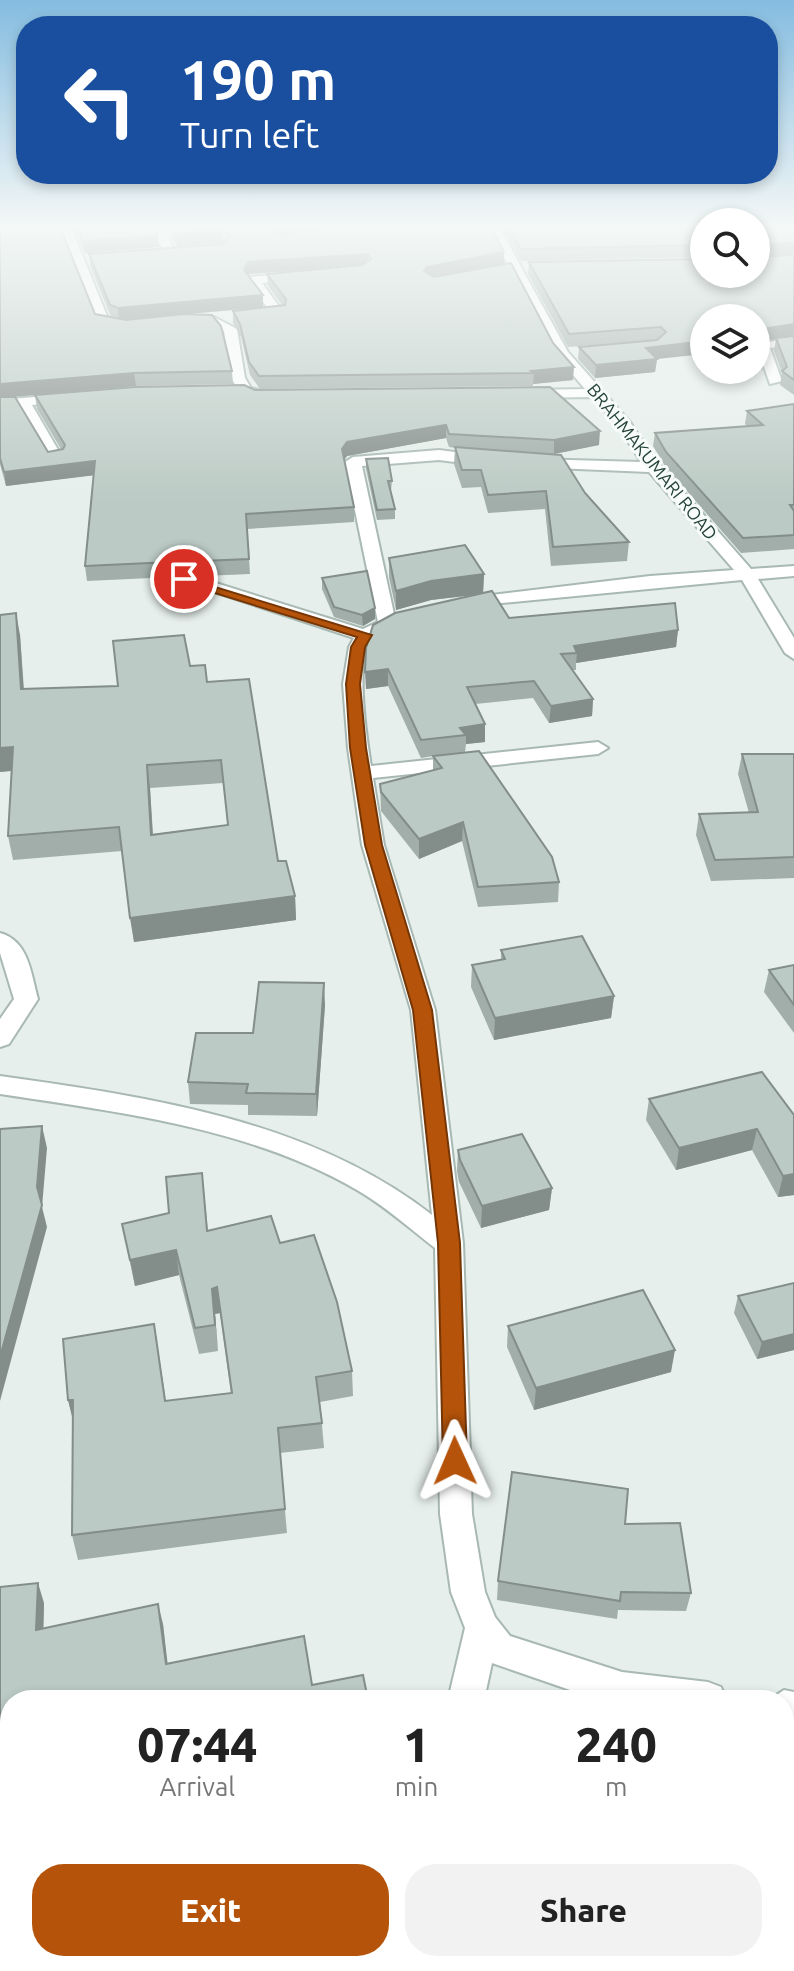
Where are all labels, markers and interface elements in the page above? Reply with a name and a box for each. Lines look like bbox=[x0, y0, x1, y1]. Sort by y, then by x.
icon: left bbox=[48, 48, 152, 152]
text: 190 m bbox=[180, 48, 336, 111]
text: Turn left bbox=[180, 114, 319, 155]
map controls bbox=[690, 208, 770, 384]
button: search bbox=[690, 208, 770, 288]
button: layers bbox=[690, 304, 770, 384]
street label: BRAHMAKUMARI ROAD bbox=[584, 379, 722, 543]
pin bbox=[150, 545, 218, 613]
icon: arrive bbox=[162, 557, 206, 601]
position arrow bbox=[413, 1419, 497, 1503]
text: 07:44 bbox=[137, 1717, 257, 1771]
text: 1 bbox=[403, 1717, 430, 1771]
text: 240 bbox=[576, 1717, 657, 1771]
text: Arrival bbox=[159, 1772, 235, 1801]
text: min bbox=[395, 1772, 438, 1801]
text: m bbox=[605, 1772, 627, 1801]
button: Exit bbox=[32, 1864, 389, 1956]
button: Share bbox=[405, 1864, 762, 1956]

